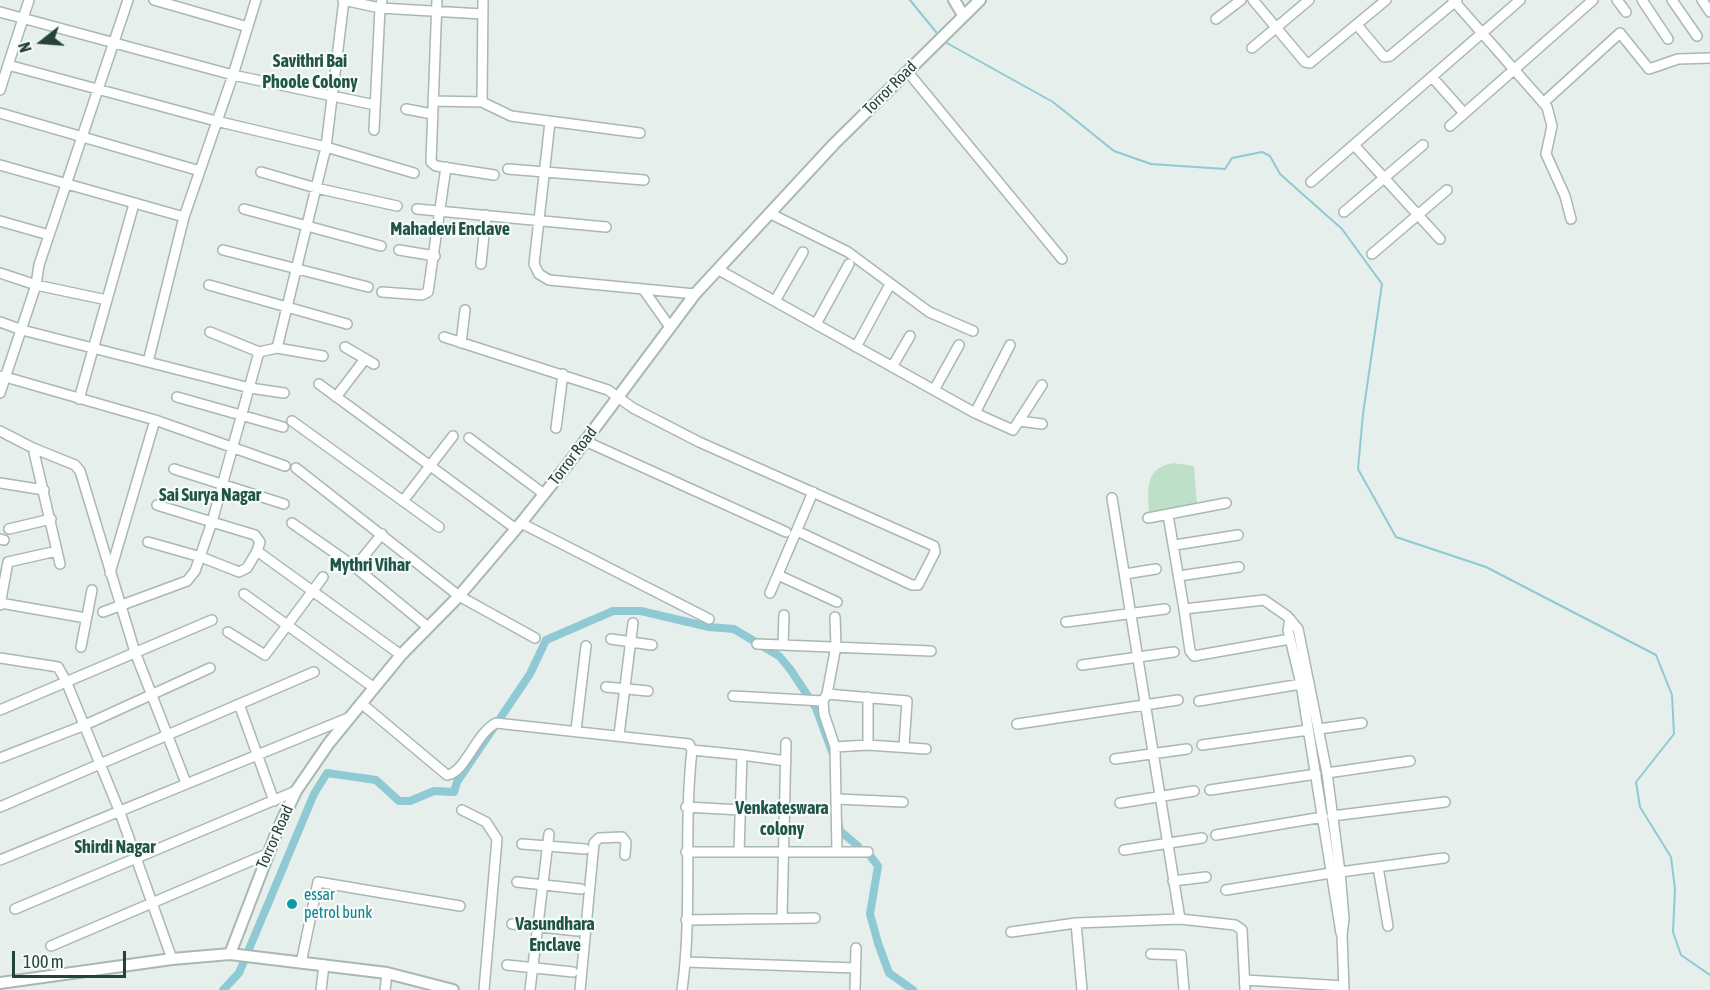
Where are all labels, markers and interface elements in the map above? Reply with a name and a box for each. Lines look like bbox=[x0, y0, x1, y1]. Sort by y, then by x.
north arrow bbox=[12, 12, 72, 72]
text: N bbox=[15, 40, 35, 54]
district label: Savithri Bai Phoole Colony bbox=[262, 50, 358, 92]
street label: Torror Road bbox=[859, 57, 921, 119]
district label: Mahadevi Enclave bbox=[390, 218, 510, 240]
street label: Torror Road bbox=[545, 423, 601, 489]
district label: Sai Surya Nagar bbox=[159, 484, 261, 506]
district label: Mythri Vihar bbox=[330, 554, 410, 576]
district label: Venkateswara colony bbox=[735, 797, 829, 840]
street label: Torror Road bbox=[252, 802, 298, 872]
district label: Shirdi Nagar bbox=[75, 836, 155, 858]
place label: essar petrol bunk bbox=[304, 885, 372, 923]
marker: essar petrol bunk bbox=[285, 897, 299, 911]
district label: Vasundhara Enclave bbox=[515, 913, 595, 956]
scale bar bbox=[15, 939, 129, 977]
text: 100 m bbox=[23, 951, 64, 972]

